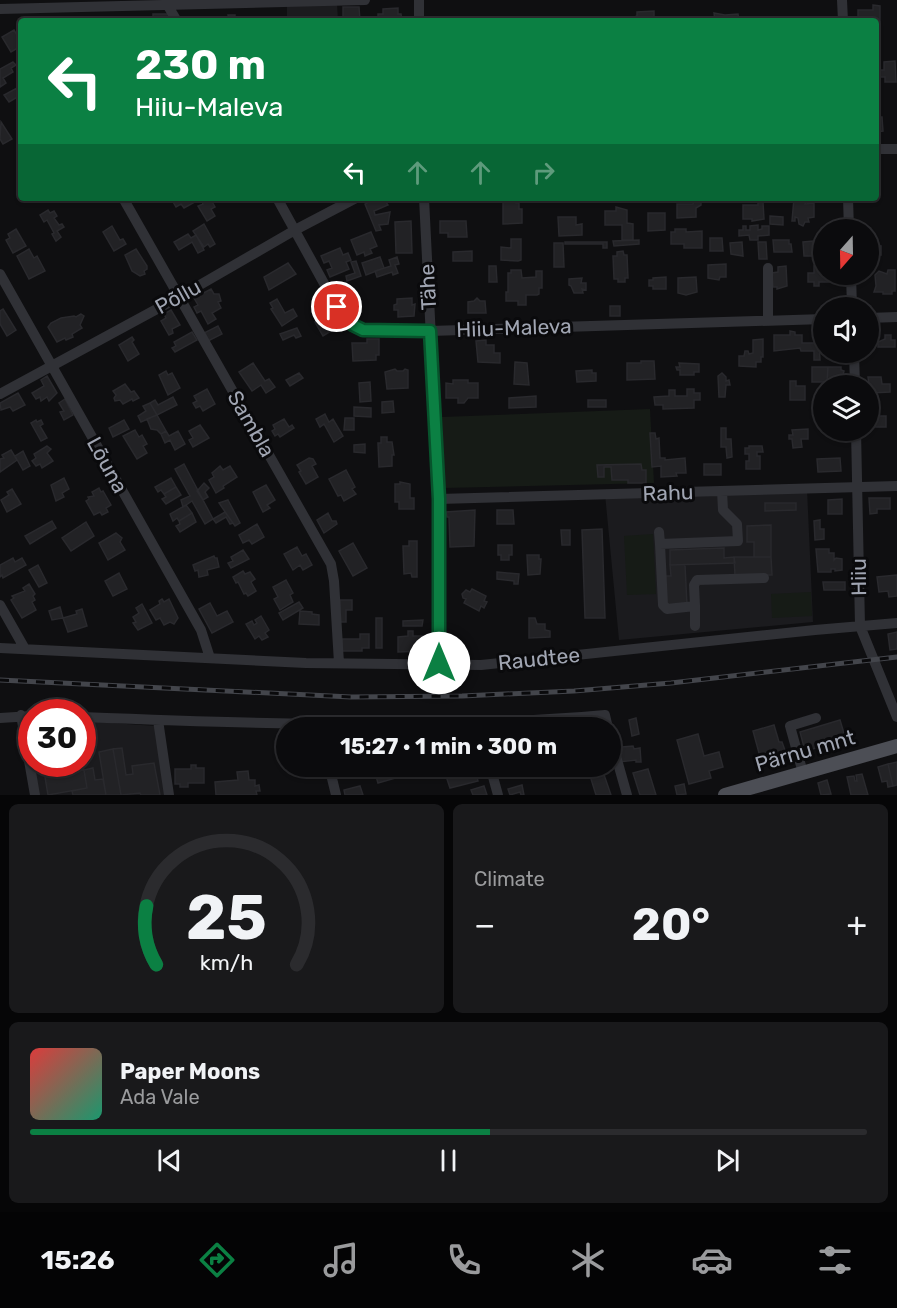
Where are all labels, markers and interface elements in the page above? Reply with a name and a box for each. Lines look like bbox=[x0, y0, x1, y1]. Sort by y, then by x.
text: 230 m bbox=[135, 40, 266, 90]
icon: left bbox=[36, 42, 114, 120]
text: Hiiu-Maleva bbox=[135, 91, 283, 123]
icon: left bbox=[338, 156, 371, 189]
icon: ahead bbox=[401, 156, 434, 189]
icon: ahead bbox=[464, 156, 497, 189]
icon: right bbox=[527, 156, 560, 189]
north arrow bbox=[813, 219, 879, 285]
map controls bbox=[813, 219, 879, 441]
street label: Tähe bbox=[414, 263, 441, 311]
street label: Põllu bbox=[151, 274, 205, 319]
pin bbox=[311, 281, 362, 332]
icon: arrive bbox=[320, 290, 353, 323]
button: sound bbox=[813, 297, 879, 363]
street label: Hiiu-Maleva bbox=[456, 313, 572, 342]
button: layers bbox=[813, 375, 879, 441]
street label: Sambla bbox=[222, 386, 280, 461]
street label: Lõuna bbox=[82, 432, 133, 497]
street label: Rahu bbox=[642, 479, 694, 506]
street label: Hiiu bbox=[846, 558, 871, 596]
position arrow bbox=[407, 631, 471, 695]
street label: Raudtee bbox=[497, 642, 581, 675]
speed limit sign: 30 bbox=[18, 699, 96, 777]
street label: Pärnu mnt bbox=[752, 724, 858, 777]
text: 15:27 · 1 min · 300 m bbox=[340, 733, 557, 760]
text: Climate bbox=[474, 867, 545, 891]
text: 25 bbox=[186, 881, 267, 955]
text: 20° bbox=[632, 898, 710, 951]
text: − bbox=[474, 905, 495, 944]
text: + bbox=[846, 905, 867, 944]
text: km/h bbox=[200, 951, 253, 976]
text: Paper Moons bbox=[120, 1058, 260, 1085]
text: Ada Vale bbox=[120, 1085, 200, 1109]
icon: previous bbox=[153, 1144, 186, 1177]
icon: pause bbox=[432, 1144, 465, 1177]
icon: next bbox=[711, 1144, 744, 1177]
icon: directions bbox=[196, 1239, 238, 1281]
icon: music bbox=[320, 1239, 362, 1281]
icon: phone bbox=[443, 1239, 485, 1281]
icon: climate bbox=[567, 1239, 609, 1281]
icon: car bbox=[691, 1239, 733, 1281]
icon: filters bbox=[814, 1239, 856, 1281]
text: 15:26 bbox=[41, 1244, 115, 1276]

